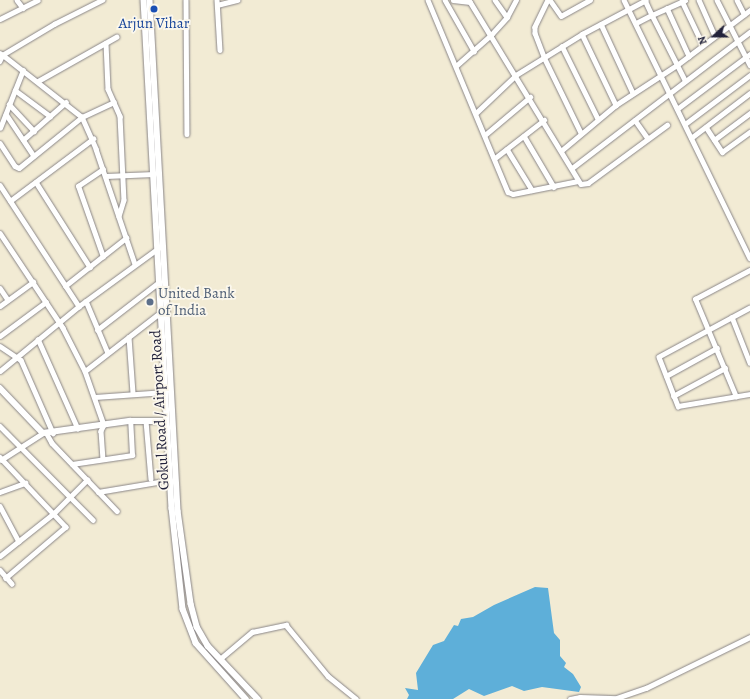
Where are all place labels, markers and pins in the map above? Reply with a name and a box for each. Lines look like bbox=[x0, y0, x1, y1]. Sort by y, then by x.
marker: Arjun Vihar bbox=[149, 4, 159, 14]
place label: Arjun Vihar bbox=[119, 15, 189, 33]
place label: United Bank of India bbox=[158, 284, 235, 319]
marker: United Bank of India bbox=[145, 297, 155, 307]

